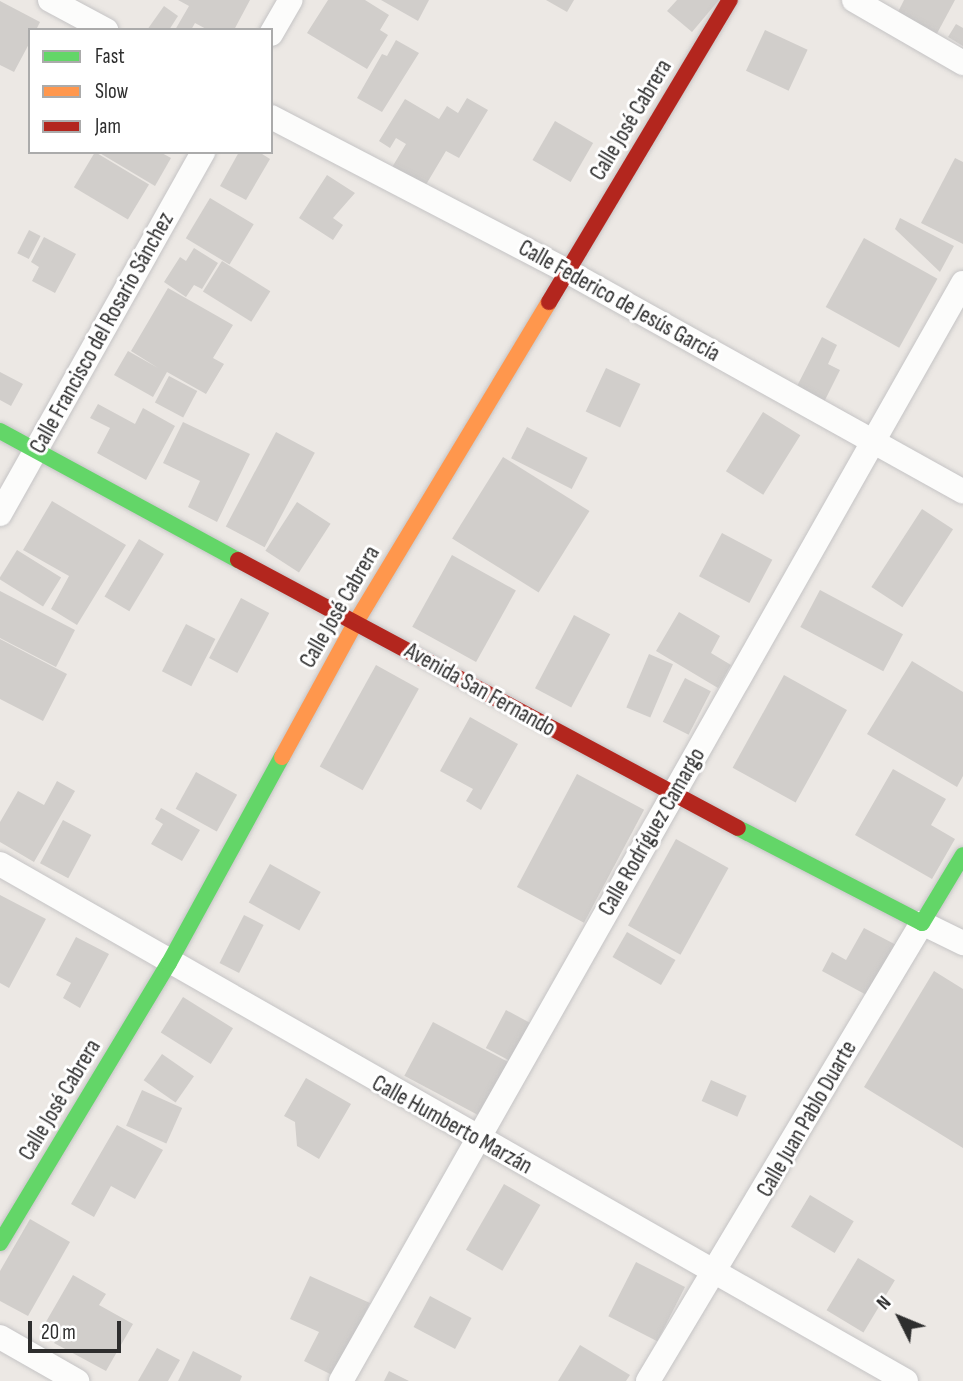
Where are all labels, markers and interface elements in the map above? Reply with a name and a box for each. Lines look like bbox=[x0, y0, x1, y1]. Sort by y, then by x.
legend bbox=[28, 28, 273, 154]
text: Fast bbox=[95, 44, 125, 69]
street label: Calle José Cabrera bbox=[584, 55, 678, 185]
text: Slow bbox=[95, 79, 128, 104]
text: Jam bbox=[95, 114, 121, 139]
street label: Calle Francisco del Rosario Sánchez bbox=[24, 208, 180, 458]
street label: Calle Federico de Jesús García bbox=[514, 234, 724, 368]
street label: Calle José Cabrera bbox=[294, 541, 386, 673]
street label: Avenida San Fernando bbox=[400, 637, 560, 743]
street label: Calle Rodríguez Camargo bbox=[593, 743, 711, 921]
street label: Calle José Cabrera bbox=[13, 1035, 107, 1165]
street label: Calle Juan Pablo Duarte bbox=[751, 1036, 863, 1202]
street label: Calle Humberto Marzán bbox=[367, 1070, 537, 1180]
north arrow bbox=[865, 1283, 935, 1353]
text: N bbox=[872, 1292, 896, 1315]
scale bar bbox=[32, 1308, 124, 1352]
text: 20 m bbox=[41, 1320, 76, 1345]

